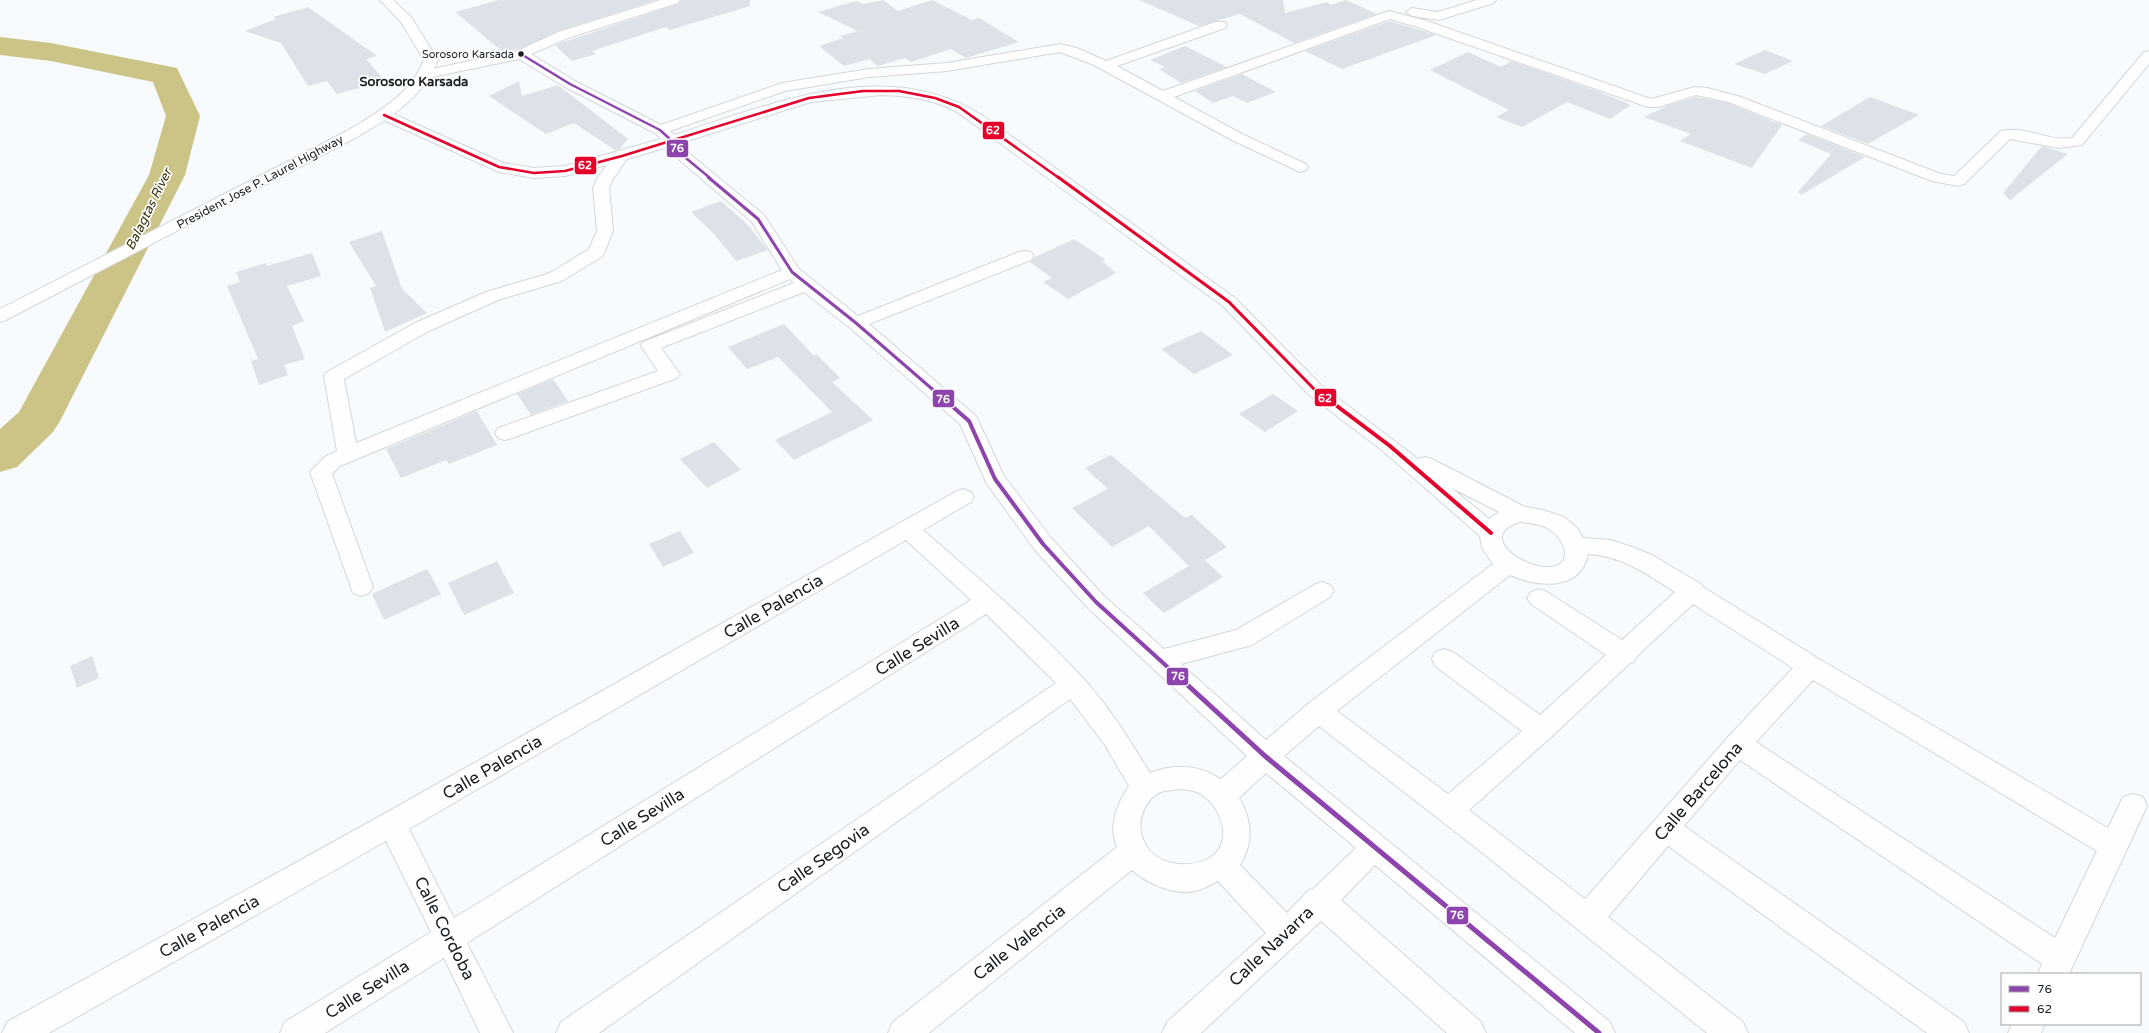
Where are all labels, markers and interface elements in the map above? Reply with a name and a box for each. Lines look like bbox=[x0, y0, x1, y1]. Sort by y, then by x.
place label: Sorosoro Karsada bbox=[422, 48, 514, 61]
marker: Sorosoro Karsada bbox=[516, 49, 526, 59]
district label: Sorosoro Karsada bbox=[360, 74, 468, 90]
line badge: 62 bbox=[982, 121, 1005, 140]
text: 62 bbox=[986, 124, 1000, 137]
street label: President Jose P. Laurel Highway bbox=[174, 132, 346, 232]
line badge: 76 bbox=[666, 139, 689, 158]
text: 76 bbox=[670, 142, 684, 155]
line badge: 62 bbox=[574, 156, 597, 175]
text: 62 bbox=[578, 159, 592, 172]
water label: Balagtas River bbox=[122, 164, 176, 253]
line badge: 62 bbox=[1314, 388, 1337, 407]
line badge: 76 bbox=[932, 389, 955, 408]
text: 62 bbox=[1318, 392, 1332, 405]
text: 76 bbox=[936, 393, 950, 406]
street label: Calle Palencia bbox=[720, 569, 827, 643]
street label: Calle Sevilla bbox=[871, 612, 963, 681]
line badge: 76 bbox=[1166, 667, 1189, 686]
text: 76 bbox=[1171, 670, 1185, 683]
street label: Calle Palencia bbox=[439, 730, 546, 804]
street label: Calle Barcelona bbox=[1650, 737, 1747, 845]
street label: Calle Sevilla bbox=[596, 783, 688, 852]
street label: Calle Segovia bbox=[773, 819, 873, 898]
street label: Calle Cordoba bbox=[409, 873, 480, 983]
street label: Calle Palencia bbox=[155, 890, 263, 963]
street label: Calle Valencia bbox=[969, 900, 1070, 985]
street label: Calle Navarra bbox=[1225, 902, 1318, 991]
line badge: 76 bbox=[1446, 906, 1469, 925]
text: 76 bbox=[1450, 909, 1464, 922]
street label: Calle Sevilla bbox=[321, 955, 413, 1024]
legend bbox=[2001, 973, 2141, 1025]
text: 76 bbox=[2037, 982, 2052, 996]
text: 62 bbox=[2037, 1002, 2052, 1016]

